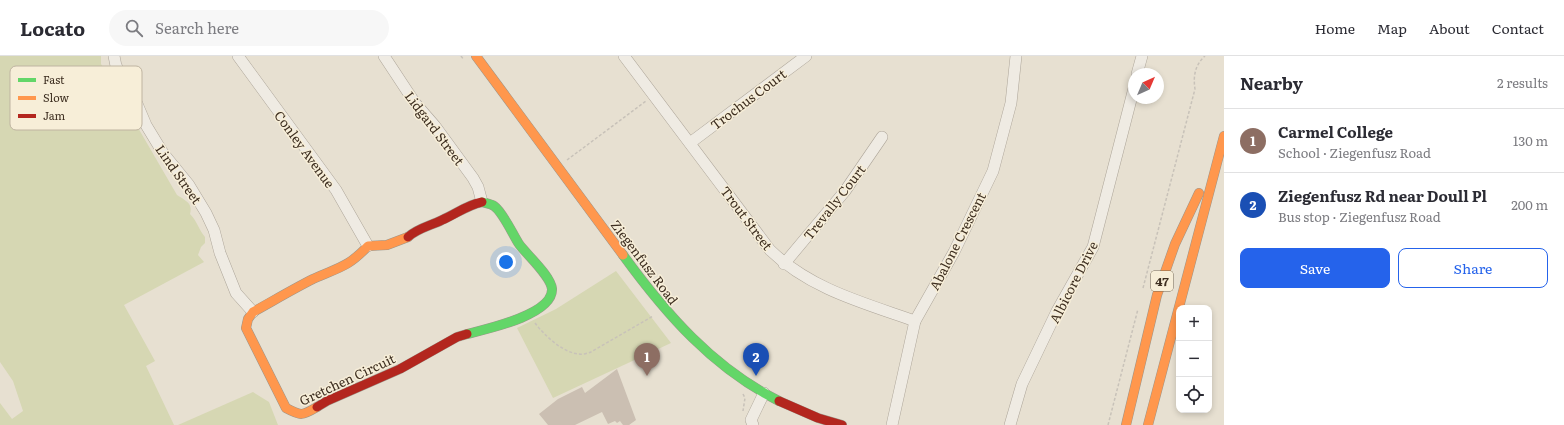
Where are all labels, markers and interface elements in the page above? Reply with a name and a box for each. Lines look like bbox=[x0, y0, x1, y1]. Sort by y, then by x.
search box bbox=[109, 10, 389, 46]
text: Locato bbox=[20, 14, 85, 42]
text: Search here bbox=[155, 16, 239, 39]
icon: search bbox=[123, 17, 145, 39]
text: Home bbox=[1315, 18, 1355, 38]
text: Map bbox=[1377, 18, 1407, 38]
text: About bbox=[1429, 18, 1470, 38]
text: Contact bbox=[1492, 18, 1544, 38]
street label: Trochus Court bbox=[706, 64, 790, 134]
legend bbox=[10, 66, 142, 130]
north arrow bbox=[1128, 68, 1164, 104]
text: Nearby bbox=[1240, 70, 1303, 95]
text: Fast bbox=[43, 71, 65, 87]
text: 2 results bbox=[1497, 73, 1548, 92]
street label: Lidgard Street bbox=[401, 87, 470, 170]
text: Slow bbox=[43, 89, 69, 105]
street label: Conley Avenue bbox=[270, 106, 340, 192]
text: Jam bbox=[43, 107, 66, 123]
text: Carmel College bbox=[1278, 120, 1393, 143]
text: 1 bbox=[1250, 131, 1256, 150]
text: 130 m bbox=[1513, 131, 1548, 150]
street label: Lind Street bbox=[151, 140, 207, 208]
text: School · Ziegenfusz Road bbox=[1278, 143, 1431, 162]
street label: Trevally Court bbox=[798, 160, 870, 244]
street label: Trout Street bbox=[717, 182, 778, 255]
text: Ziegenfusz Rd near Doull Pl bbox=[1278, 184, 1487, 207]
street label: Abalone Crescent bbox=[924, 188, 990, 293]
text: 2 bbox=[1250, 195, 1256, 214]
text: 200 m bbox=[1511, 195, 1548, 214]
text: Bus stop · Ziegenfusz Road bbox=[1278, 207, 1441, 226]
street label: Ziegenfusz Road bbox=[607, 216, 683, 308]
street label: Albicore Drive bbox=[1044, 238, 1102, 326]
button: Save bbox=[1240, 248, 1390, 288]
button: Share bbox=[1398, 248, 1548, 288]
your location bbox=[496, 252, 516, 272]
road number: 47 bbox=[1151, 271, 1173, 291]
map controls bbox=[1176, 305, 1212, 413]
button: + bbox=[1176, 305, 1212, 341]
button: − bbox=[1176, 341, 1212, 377]
pin: 1 bbox=[634, 343, 660, 376]
pin: 2 bbox=[743, 343, 769, 376]
street label: Gretchen Circuit bbox=[296, 348, 399, 410]
button: locate bbox=[1176, 377, 1212, 413]

